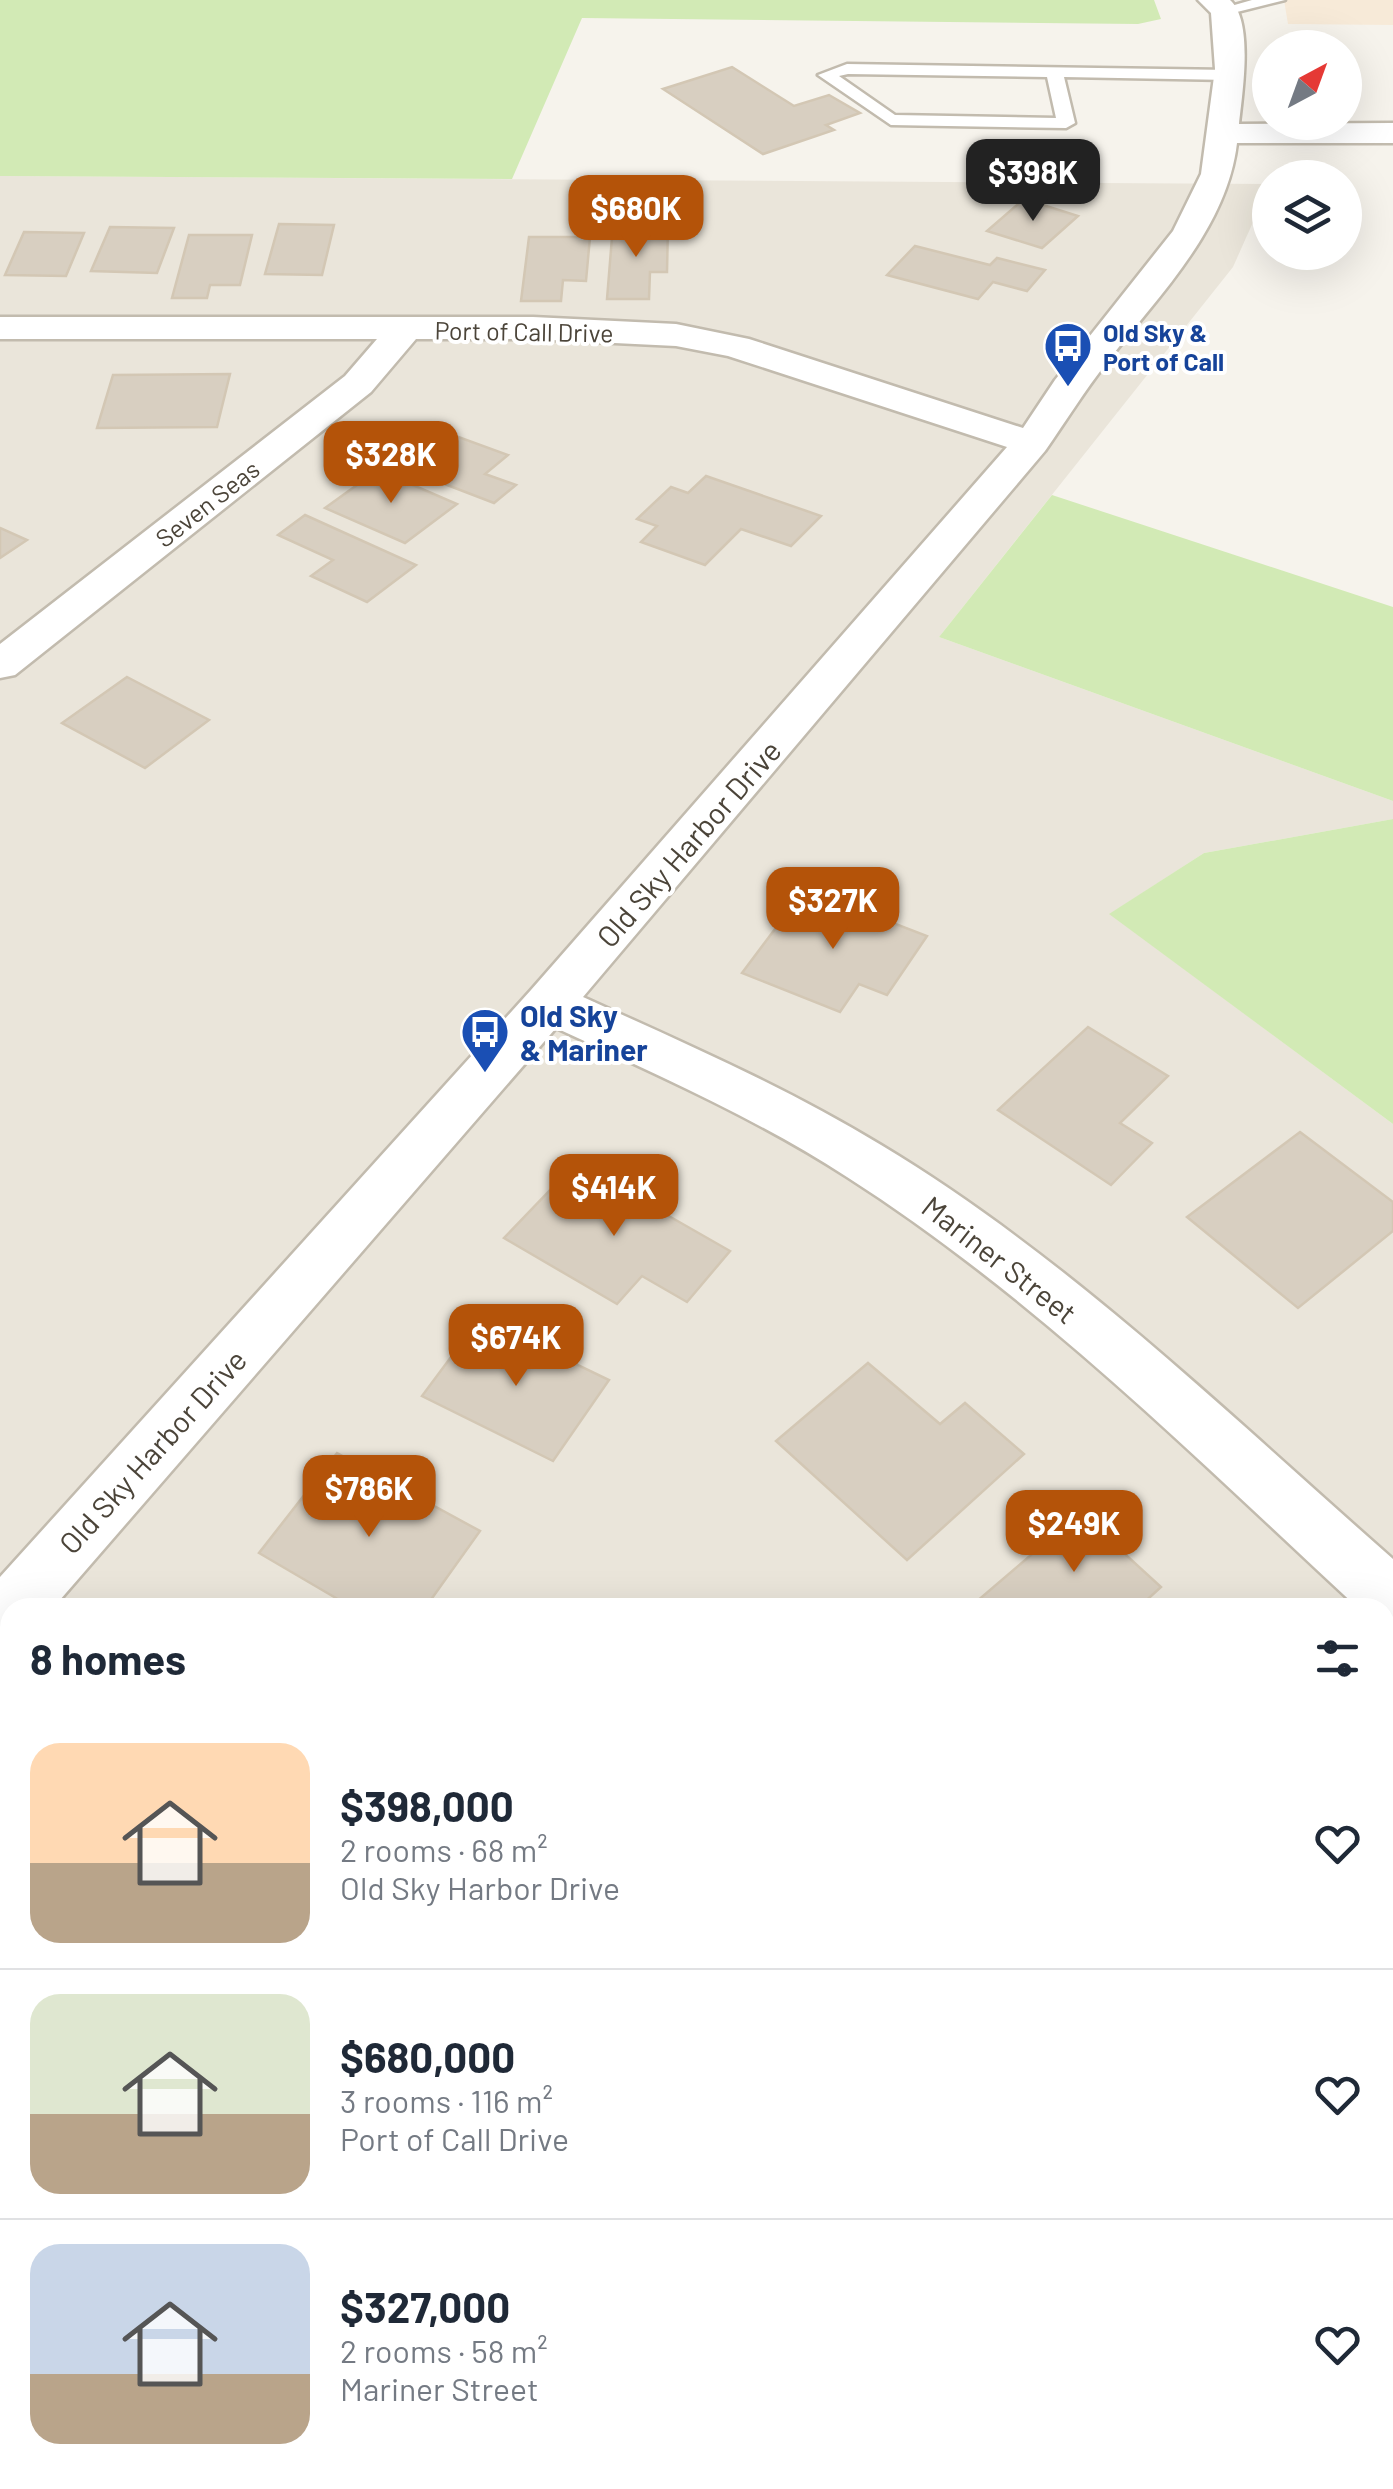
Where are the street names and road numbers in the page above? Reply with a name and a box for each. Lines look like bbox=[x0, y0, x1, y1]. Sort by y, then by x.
street label: Port of Call Drive bbox=[434, 314, 614, 348]
street label: Seven Seas bbox=[149, 453, 265, 553]
street label: Old Sky Harbor Drive bbox=[588, 732, 788, 954]
street label: Mariner Street bbox=[916, 1188, 1084, 1330]
street label: Old Sky Harbor Drive bbox=[51, 1341, 253, 1561]

